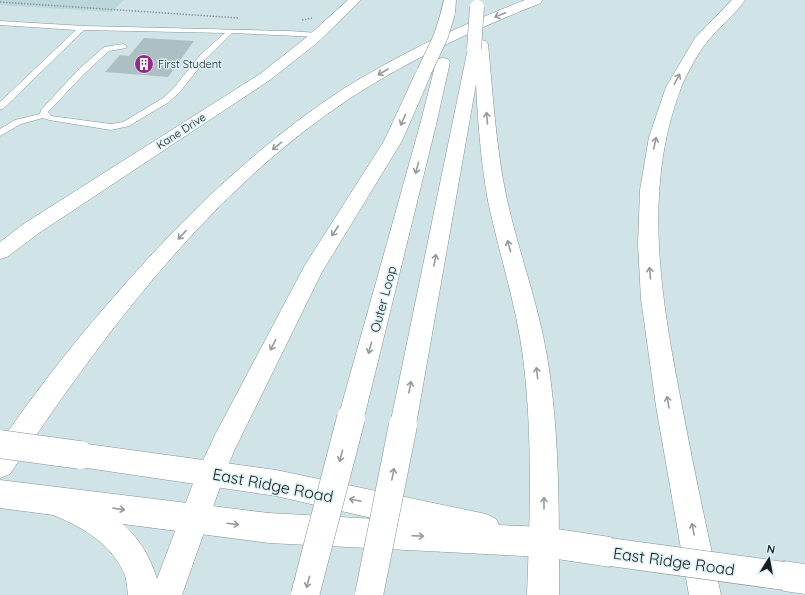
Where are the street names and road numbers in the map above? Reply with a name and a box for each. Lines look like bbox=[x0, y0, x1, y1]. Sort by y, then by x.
street label: Kane Drive bbox=[154, 110, 208, 152]
street label: Outer Loop bbox=[366, 264, 400, 334]
street label: East Ridge Road bbox=[211, 463, 335, 507]
street label: East Ridge Road bbox=[612, 543, 736, 579]

